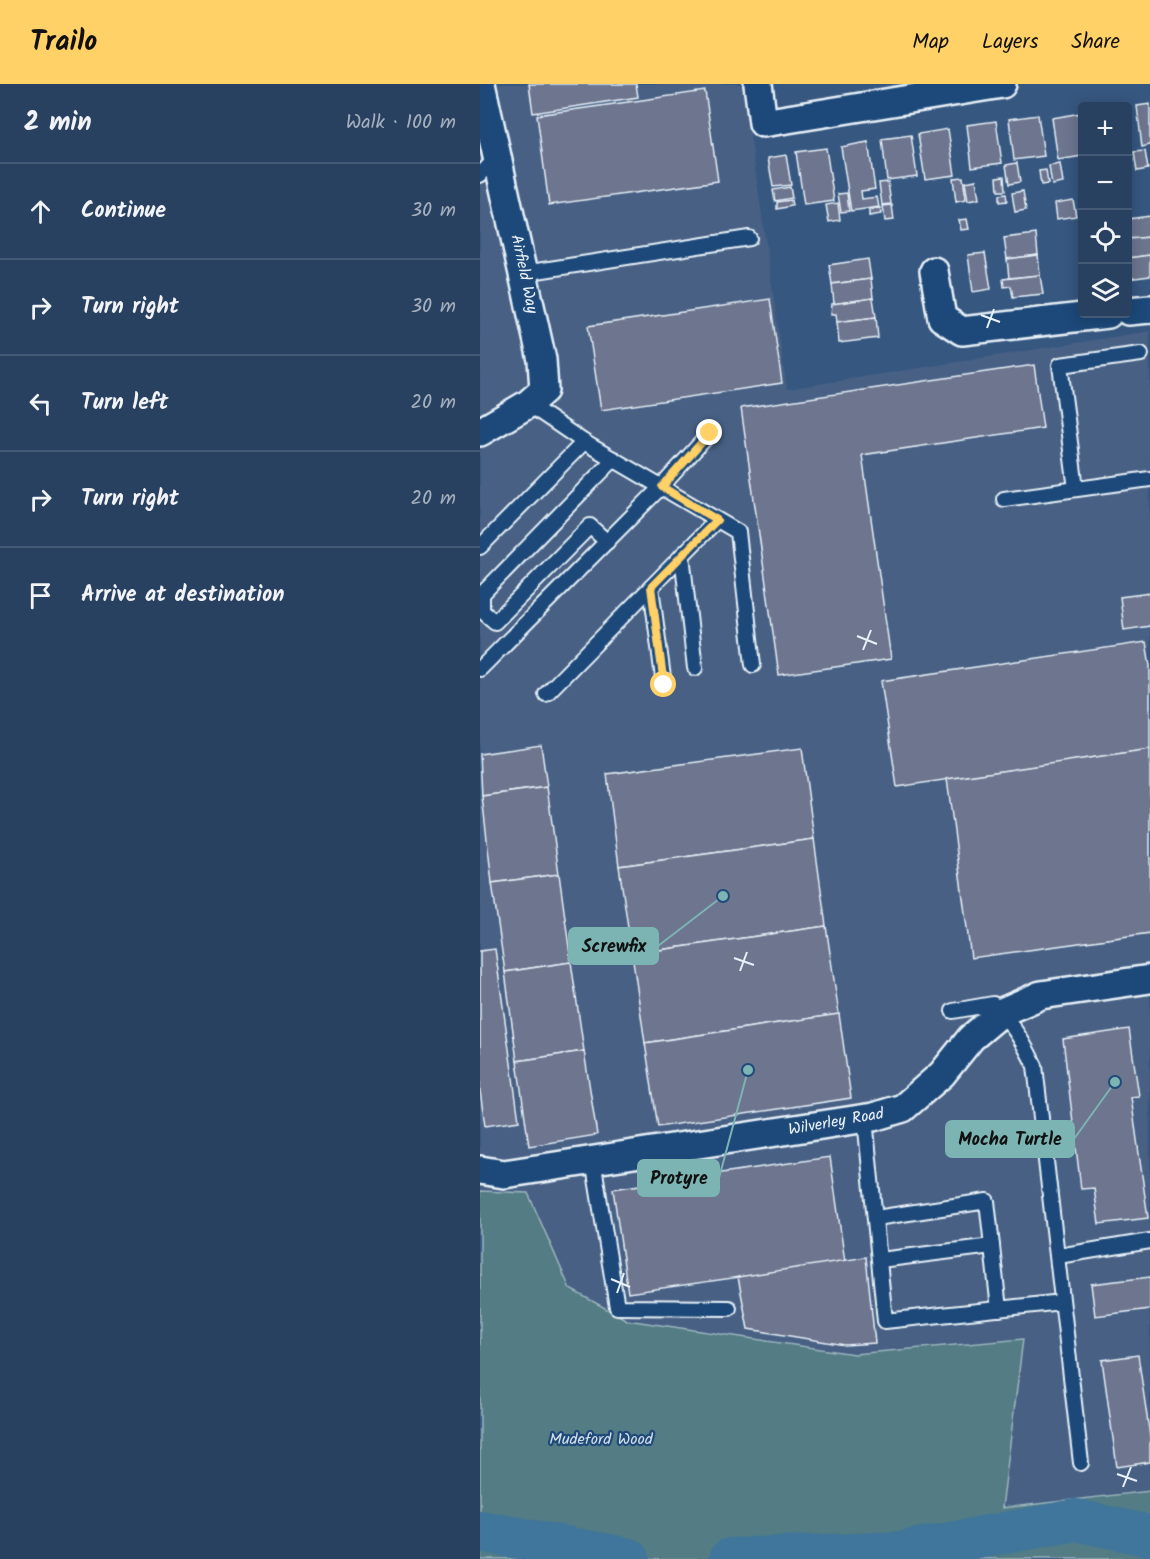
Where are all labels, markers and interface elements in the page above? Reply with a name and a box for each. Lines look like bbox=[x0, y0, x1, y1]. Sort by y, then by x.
text: Trailo bbox=[30, 20, 97, 65]
text: Map bbox=[912, 26, 949, 59]
text: Layers bbox=[982, 26, 1038, 59]
text: Share bbox=[1071, 26, 1120, 59]
text: 2 min bbox=[24, 102, 92, 144]
map controls bbox=[1078, 102, 1132, 318]
button: + bbox=[1078, 102, 1132, 156]
text: Walk · 100 m bbox=[346, 107, 456, 139]
button: − bbox=[1078, 156, 1132, 210]
text: Continue bbox=[81, 194, 166, 229]
icon: ahead bbox=[24, 195, 57, 228]
text: 30 m bbox=[411, 195, 456, 227]
button: locate bbox=[1078, 210, 1132, 264]
street label: Airfield Way bbox=[503, 232, 545, 316]
button: layers bbox=[1078, 264, 1132, 318]
text: Turn right bbox=[81, 290, 179, 325]
icon: right bbox=[24, 291, 57, 324]
text: 30 m bbox=[411, 291, 456, 323]
text: Turn left bbox=[81, 386, 168, 421]
icon: left bbox=[24, 387, 57, 420]
text: 20 m bbox=[410, 387, 456, 419]
route end bbox=[696, 419, 722, 445]
text: Turn right bbox=[81, 482, 179, 517]
icon: right bbox=[24, 483, 57, 516]
text: 20 m bbox=[410, 483, 456, 515]
text: Arrive at destination bbox=[81, 578, 284, 613]
icon: arrive bbox=[24, 579, 57, 612]
route start bbox=[650, 671, 676, 697]
callout: Screwfix bbox=[569, 928, 658, 964]
text: Screwfix bbox=[582, 933, 647, 962]
street label: Wilverley Road bbox=[786, 1101, 887, 1143]
callout: Mocha Turtle bbox=[946, 1121, 1074, 1157]
text: Mocha Turtle bbox=[958, 1126, 1062, 1155]
callout: Protyre bbox=[638, 1160, 719, 1196]
text: Protyre bbox=[650, 1165, 708, 1194]
park label: Mudeford Wood bbox=[549, 1427, 654, 1452]

